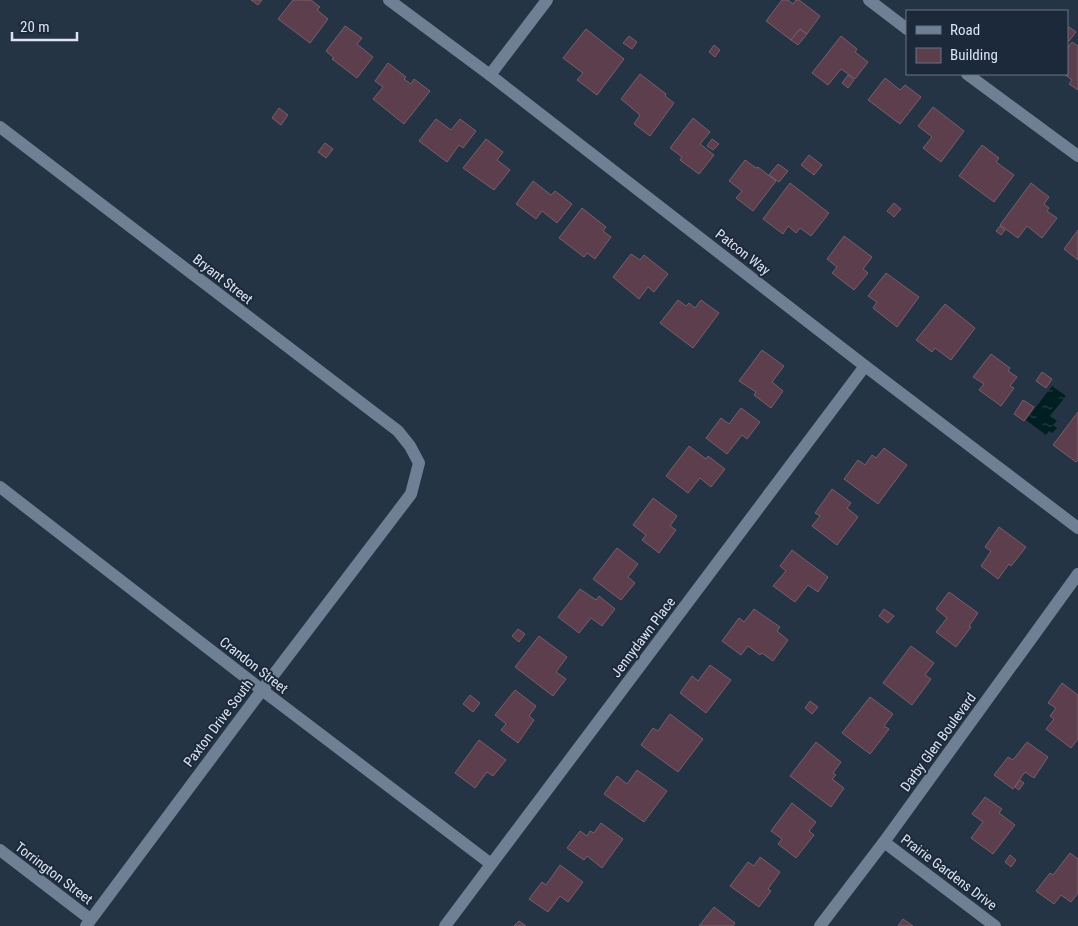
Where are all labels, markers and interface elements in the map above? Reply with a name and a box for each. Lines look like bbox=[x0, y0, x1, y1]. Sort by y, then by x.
scale bar bbox=[12, 10, 78, 42]
legend bbox=[906, 10, 1068, 75]
text: 20 m bbox=[20, 18, 50, 36]
text: Road bbox=[950, 21, 980, 39]
text: Building bbox=[950, 46, 998, 64]
street label: Patcon Way bbox=[713, 226, 774, 278]
street label: Bryant Street bbox=[190, 251, 256, 307]
street label: Jennydawn Place bbox=[608, 593, 679, 680]
street label: Crandon Street bbox=[217, 633, 291, 697]
street label: Paxton Drive South bbox=[180, 676, 256, 770]
street label: Darby Glen Boulevard bbox=[897, 690, 979, 794]
street label: Prairie Gardens Drive bbox=[898, 831, 1000, 914]
street label: Torrington Street bbox=[12, 839, 96, 907]

